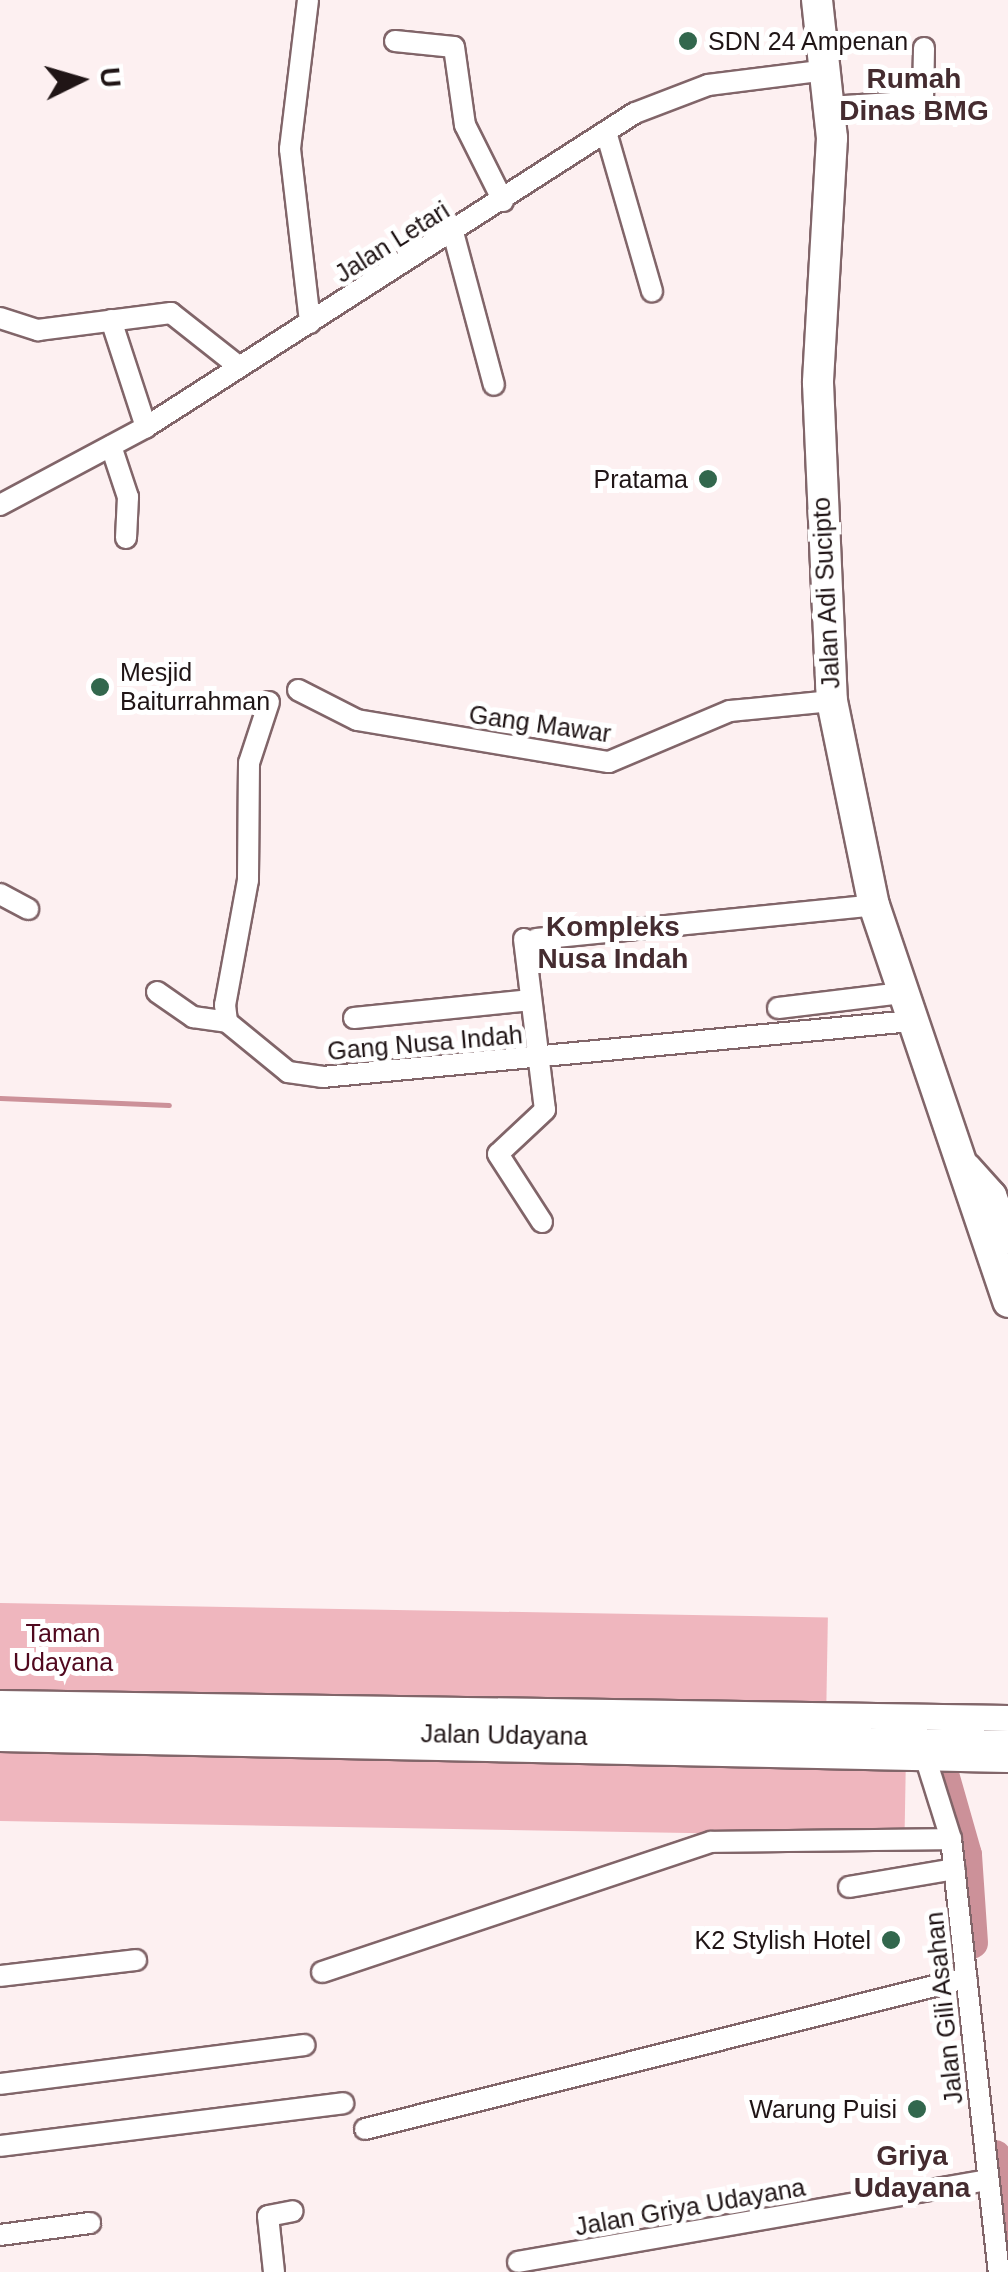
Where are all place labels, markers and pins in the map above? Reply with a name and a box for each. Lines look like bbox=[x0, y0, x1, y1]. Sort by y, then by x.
place label: SDN 24 Ampenan bbox=[708, 26, 910, 56]
marker: SDN 24 Ampenan bbox=[677, 30, 699, 52]
place label: Pratama bbox=[594, 464, 688, 494]
marker: Pratama bbox=[697, 468, 719, 490]
place label: Mesjid Baiturrahman bbox=[120, 658, 270, 717]
marker: Mesjid Baiturrahman bbox=[89, 676, 111, 698]
place label: K2 Stylish Hotel bbox=[695, 1925, 871, 1955]
marker: K2 Stylish Hotel bbox=[880, 1929, 902, 1951]
place label: Warung Puisi bbox=[749, 2094, 897, 2124]
marker: Warung Puisi bbox=[906, 2098, 928, 2120]

